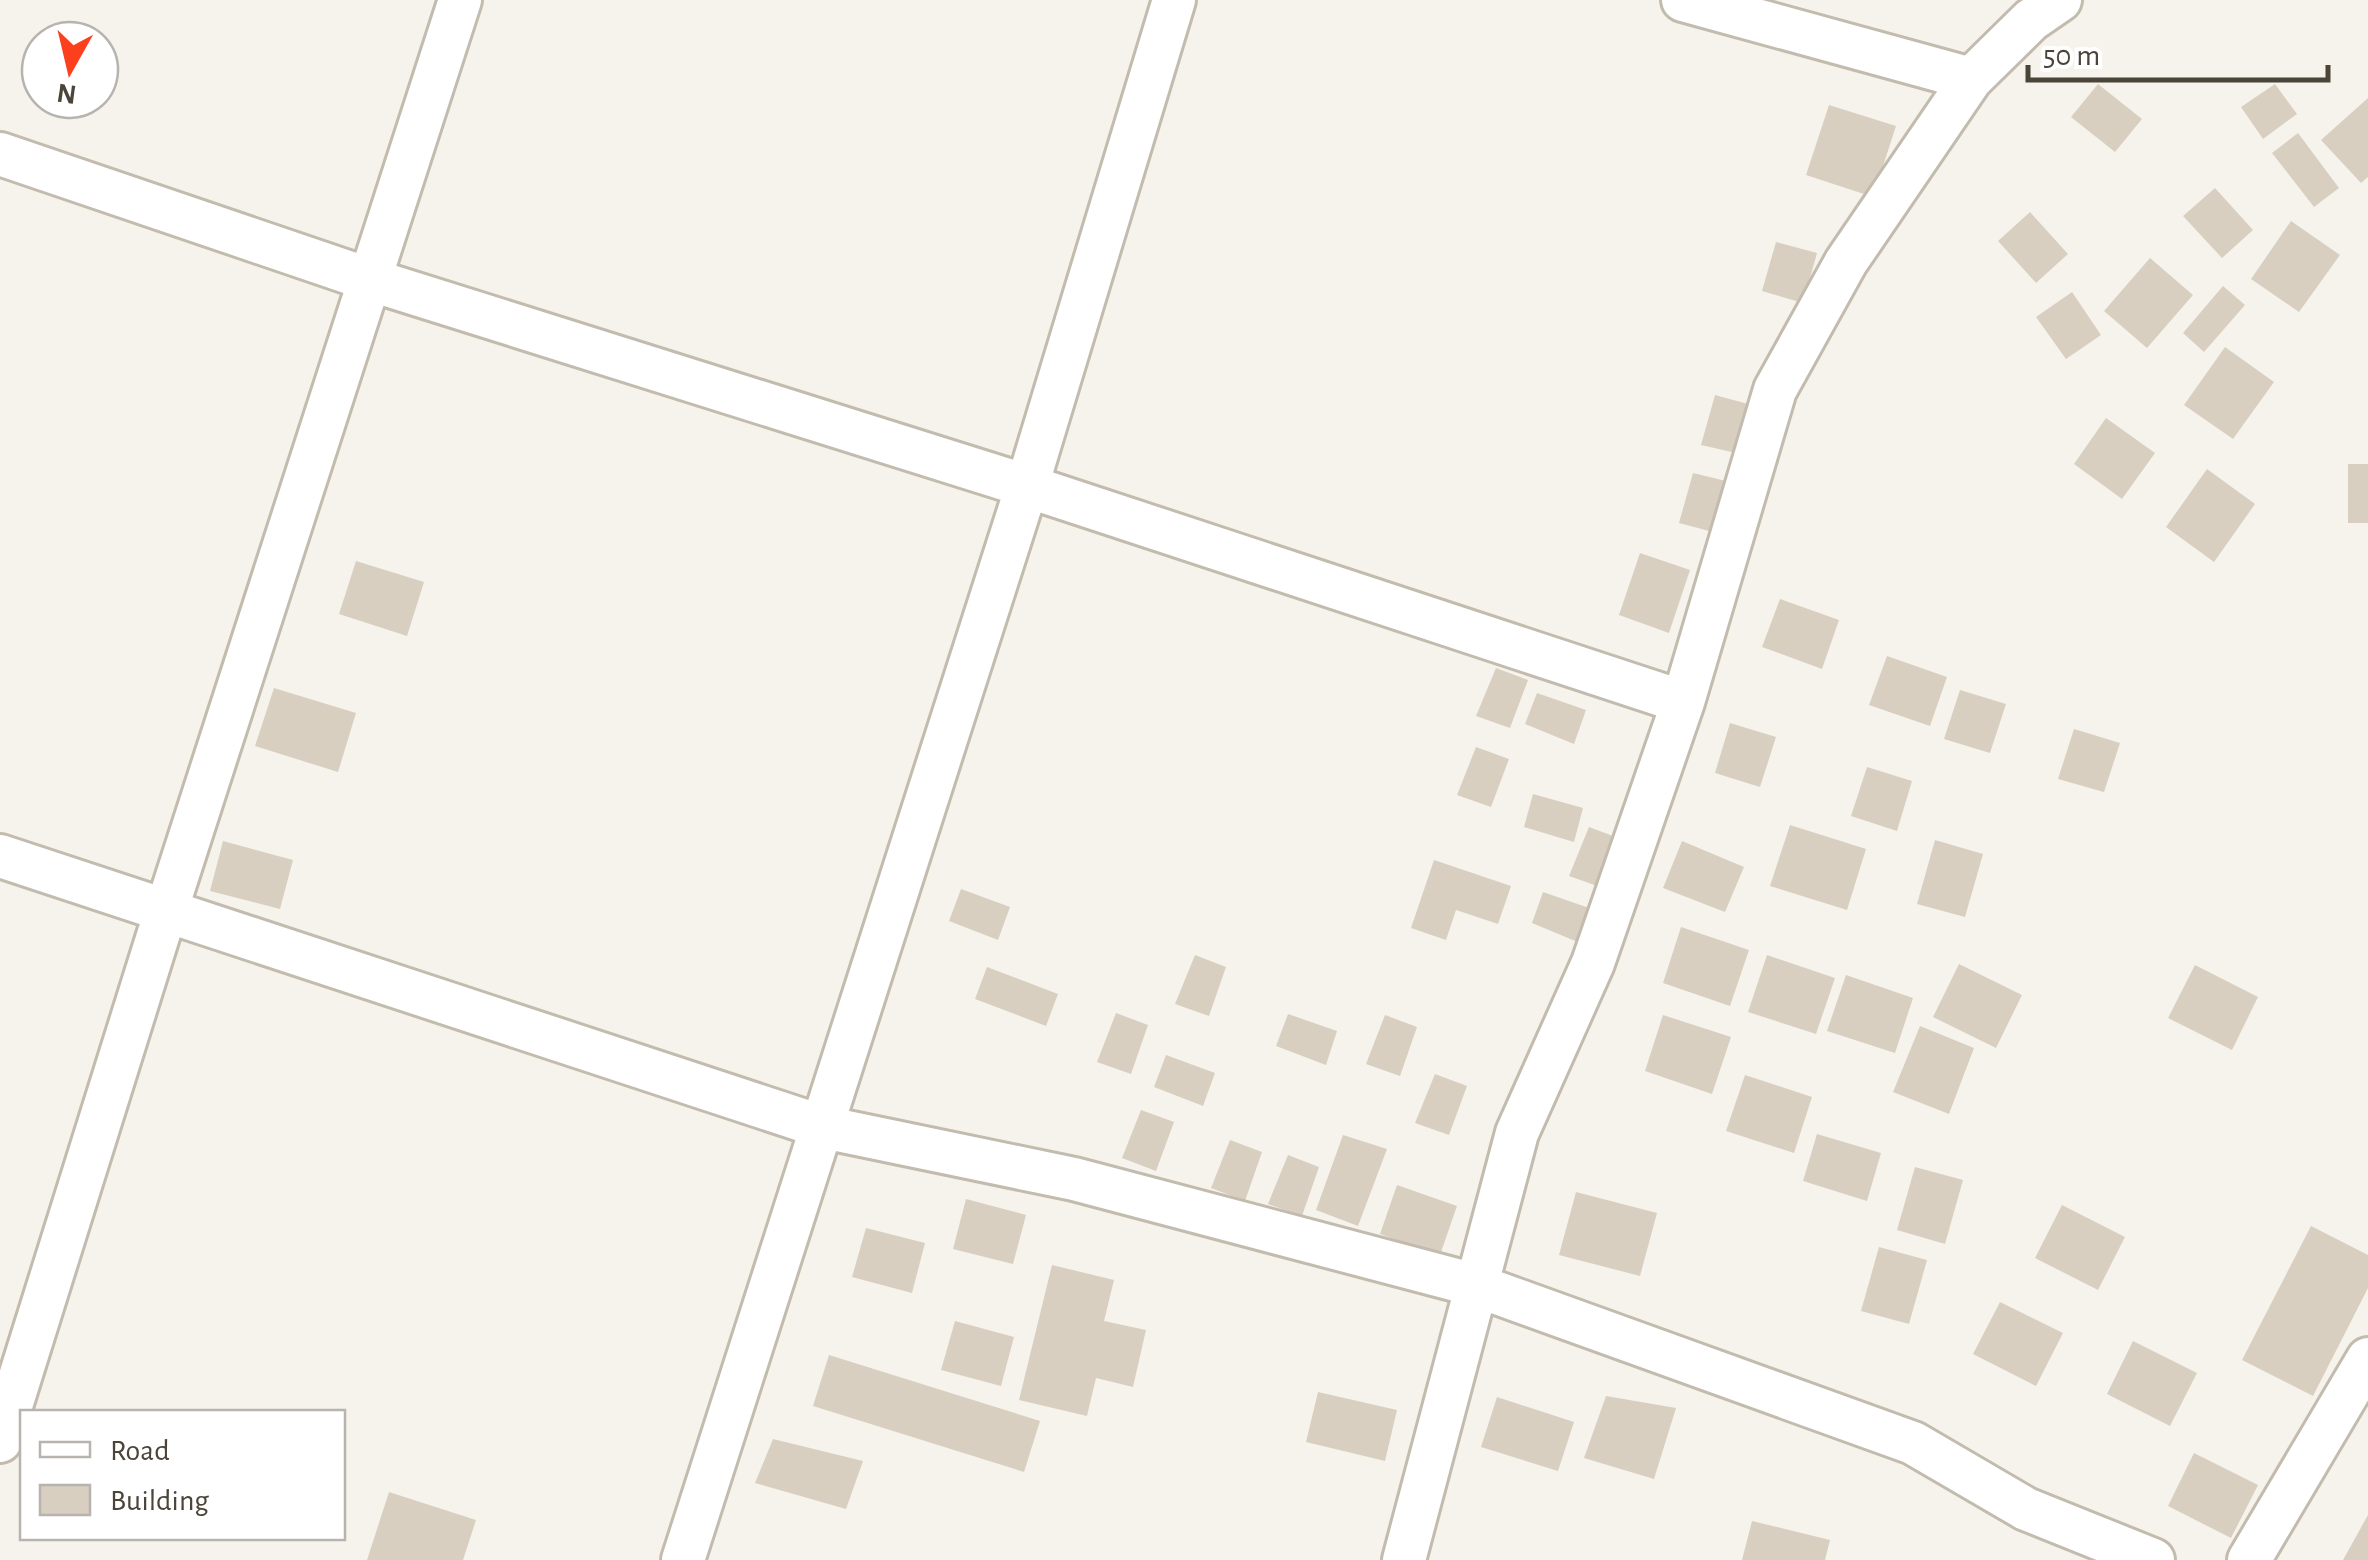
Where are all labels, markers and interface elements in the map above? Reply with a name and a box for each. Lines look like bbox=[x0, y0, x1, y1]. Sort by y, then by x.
north arrow bbox=[20, 20, 120, 120]
scale bar bbox=[2028, 20, 2328, 82]
text: 50 m bbox=[2043, 41, 2100, 71]
text: N bbox=[55, 78, 78, 108]
legend bbox=[20, 1410, 345, 1540]
text: Road bbox=[110, 1436, 170, 1466]
text: Building bbox=[110, 1486, 209, 1516]

